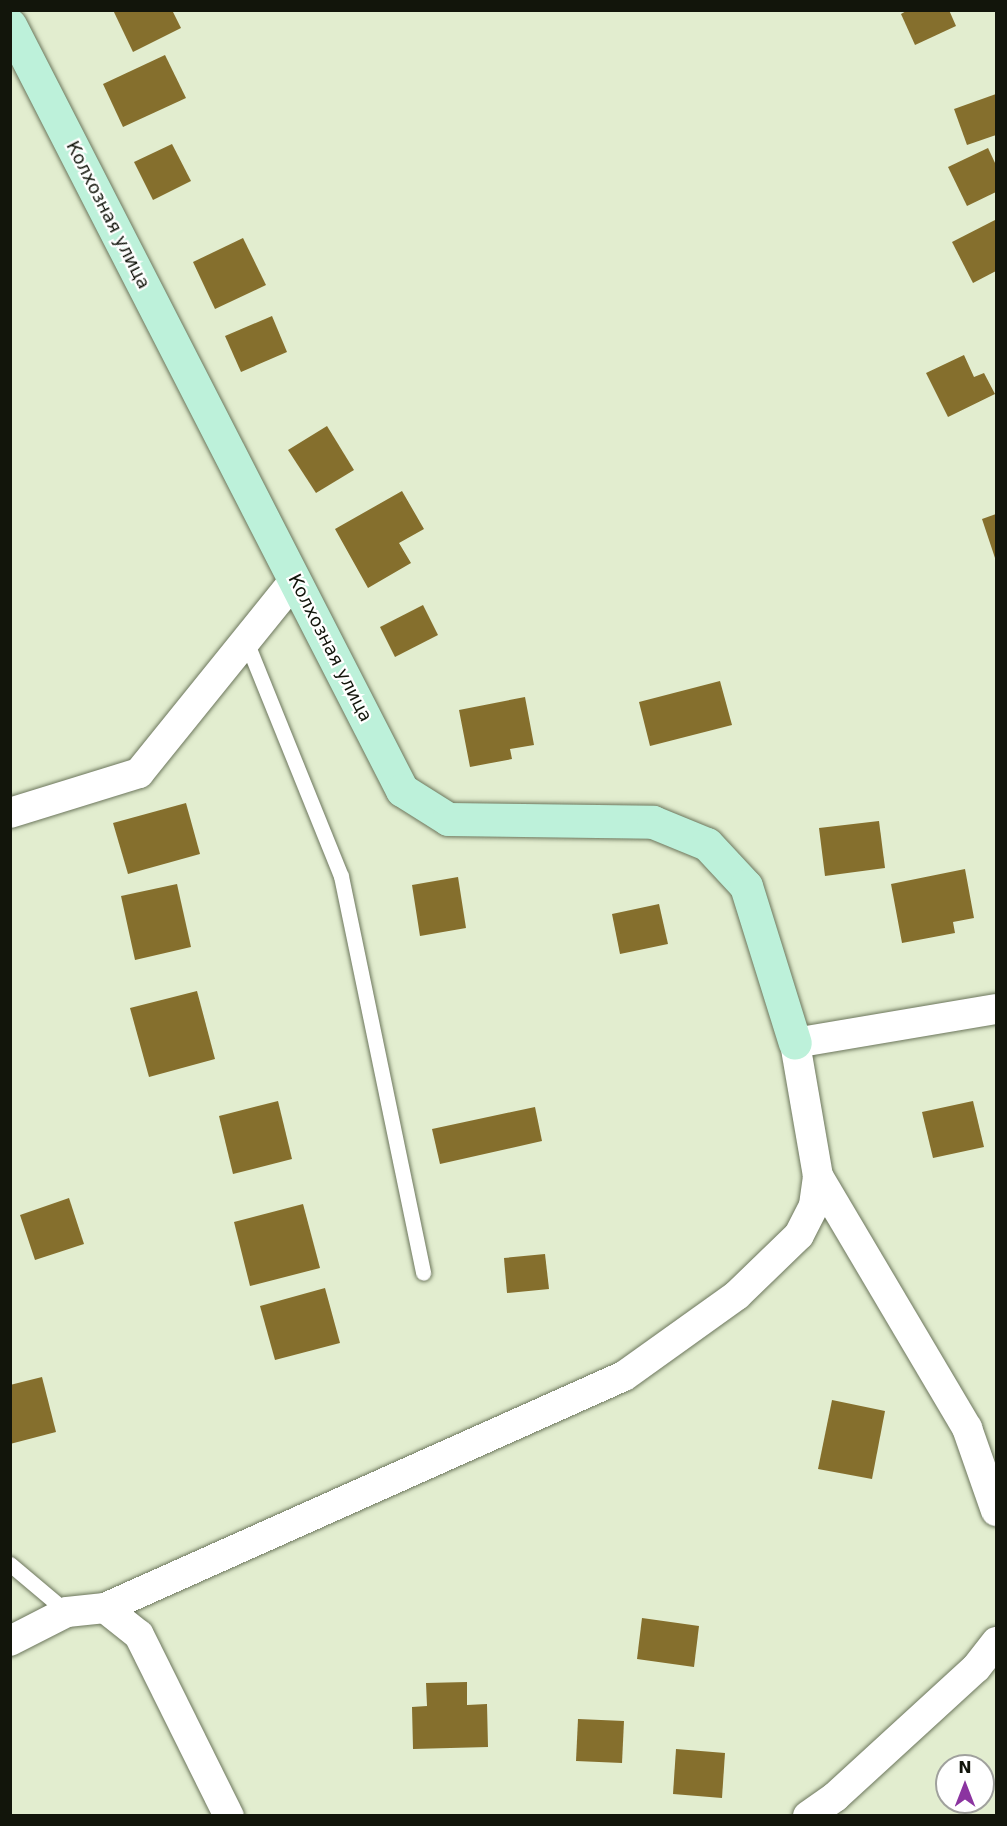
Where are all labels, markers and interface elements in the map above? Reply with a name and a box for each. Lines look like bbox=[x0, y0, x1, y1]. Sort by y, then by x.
street label: Колхозная улица bbox=[61, 137, 155, 293]
street label: Колхозная улица bbox=[283, 570, 377, 726]
north arrow bbox=[935, 1754, 995, 1814]
text: N bbox=[958, 1758, 972, 1777]

